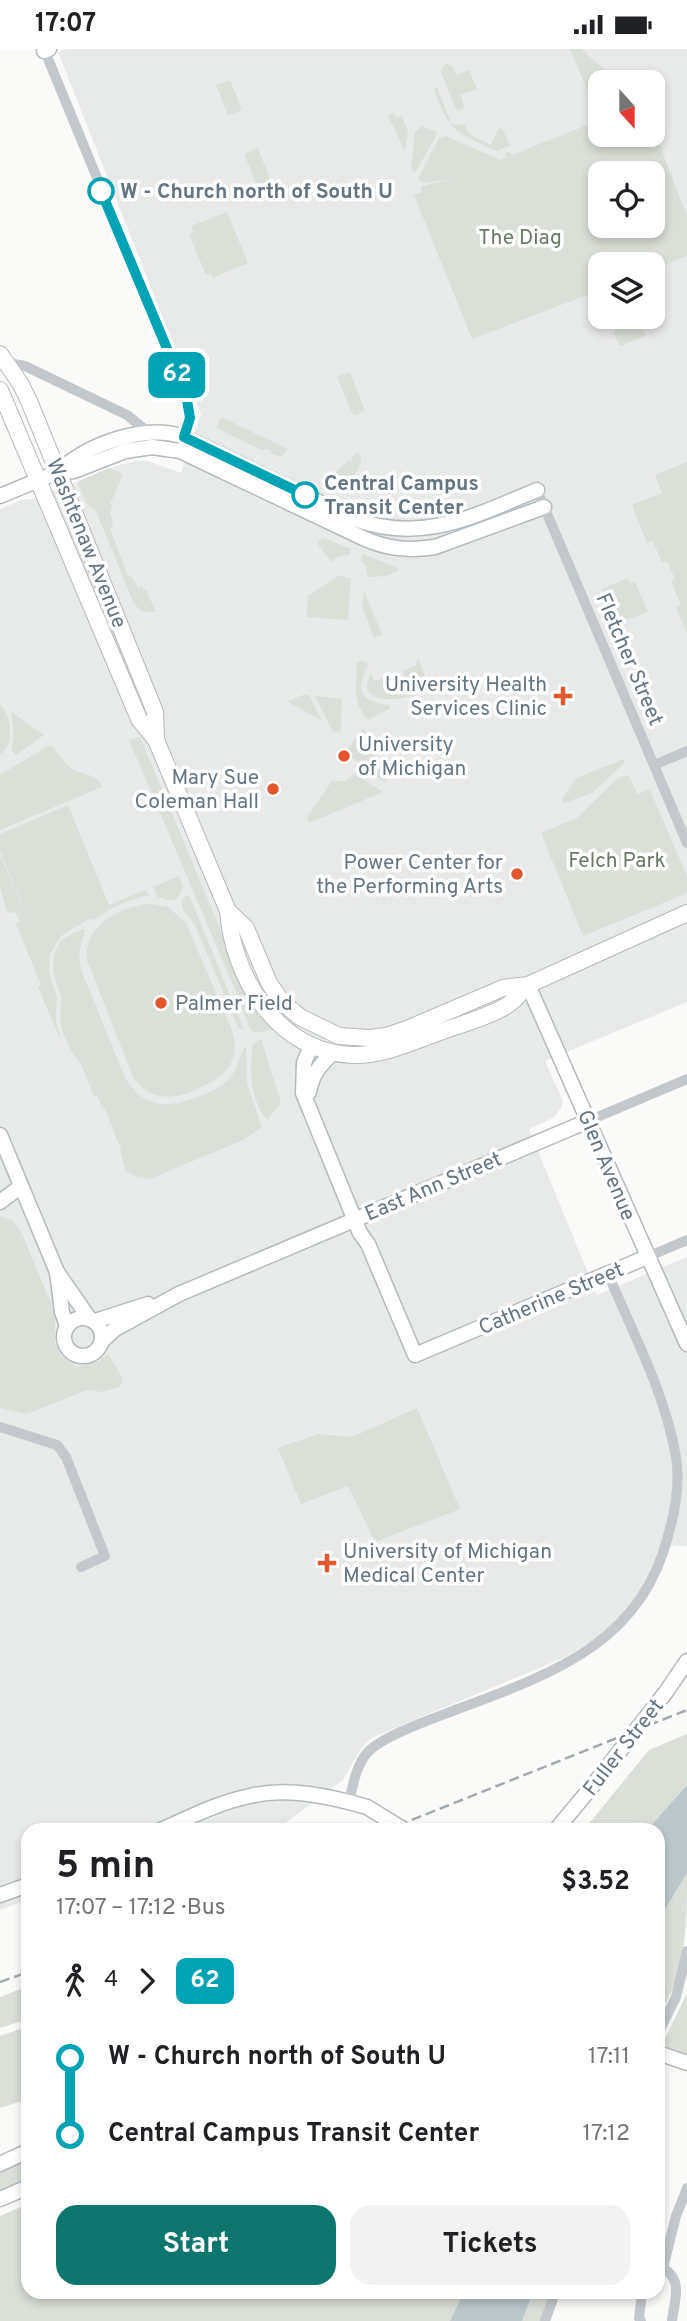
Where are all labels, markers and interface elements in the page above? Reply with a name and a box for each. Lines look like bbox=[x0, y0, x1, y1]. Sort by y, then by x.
text: 17:07 bbox=[35, 8, 96, 41]
north arrow bbox=[588, 70, 665, 147]
map controls bbox=[588, 70, 665, 329]
button: locate bbox=[588, 161, 665, 238]
marker: W - Church north of South U bbox=[88, 178, 114, 204]
place label: W - Church north of South U bbox=[120, 179, 393, 206]
park label: The Diag bbox=[478, 225, 562, 252]
button: layers bbox=[588, 252, 665, 329]
line badge: 62 bbox=[146, 352, 208, 398]
text: 62 bbox=[162, 360, 192, 390]
street label: Washtenaw Avenue bbox=[39, 455, 132, 632]
place label: Central Campus Transit Center bbox=[324, 471, 479, 522]
marker: Central Campus Transit Center bbox=[292, 482, 318, 508]
street label: Fletcher Street bbox=[589, 589, 669, 730]
place label: University Health Services Clinic bbox=[385, 672, 547, 723]
marker: University Health Services Clinic bbox=[553, 686, 573, 706]
place label: University of Michigan bbox=[358, 732, 466, 783]
marker: University of Michigan bbox=[336, 748, 352, 764]
place label: Mary Sue Coleman Hall bbox=[134, 765, 259, 816]
marker: Mary Sue Coleman Hall bbox=[265, 781, 281, 797]
park label: Felch Park bbox=[568, 848, 666, 875]
place label: Power Center for the Performing Arts bbox=[316, 850, 503, 901]
marker: Power Center for the Performing Arts bbox=[509, 866, 525, 882]
place label: Palmer Field bbox=[175, 991, 293, 1018]
marker: Palmer Field bbox=[153, 995, 169, 1011]
street label: Glen Avenue bbox=[570, 1106, 641, 1225]
street label: East Ann Street bbox=[361, 1146, 506, 1228]
street label: Catherine Street bbox=[475, 1257, 628, 1342]
place label: University of Michigan Medical Center bbox=[343, 1539, 552, 1590]
marker: University of Michigan Medical Center bbox=[317, 1553, 337, 1573]
street label: Fuller Street bbox=[578, 1694, 671, 1802]
text: 5 min bbox=[56, 1843, 155, 1892]
text: $3.52 bbox=[561, 1866, 630, 1899]
text: 17:07 – 17:12 · Bus bbox=[56, 1894, 226, 1923]
icon: walk bbox=[56, 1962, 94, 2000]
icon: forward bbox=[128, 1962, 166, 2000]
text: 4 bbox=[104, 1966, 118, 1995]
text: 62 bbox=[190, 1966, 220, 1996]
text: W - Church north of South U bbox=[108, 2041, 446, 2074]
text: 17:11 bbox=[588, 2043, 630, 2072]
text: Central Campus Transit Center bbox=[108, 2118, 479, 2151]
text: 17:12 bbox=[583, 2120, 630, 2149]
button: Start bbox=[56, 2205, 336, 2285]
button: Tickets bbox=[350, 2205, 630, 2285]

